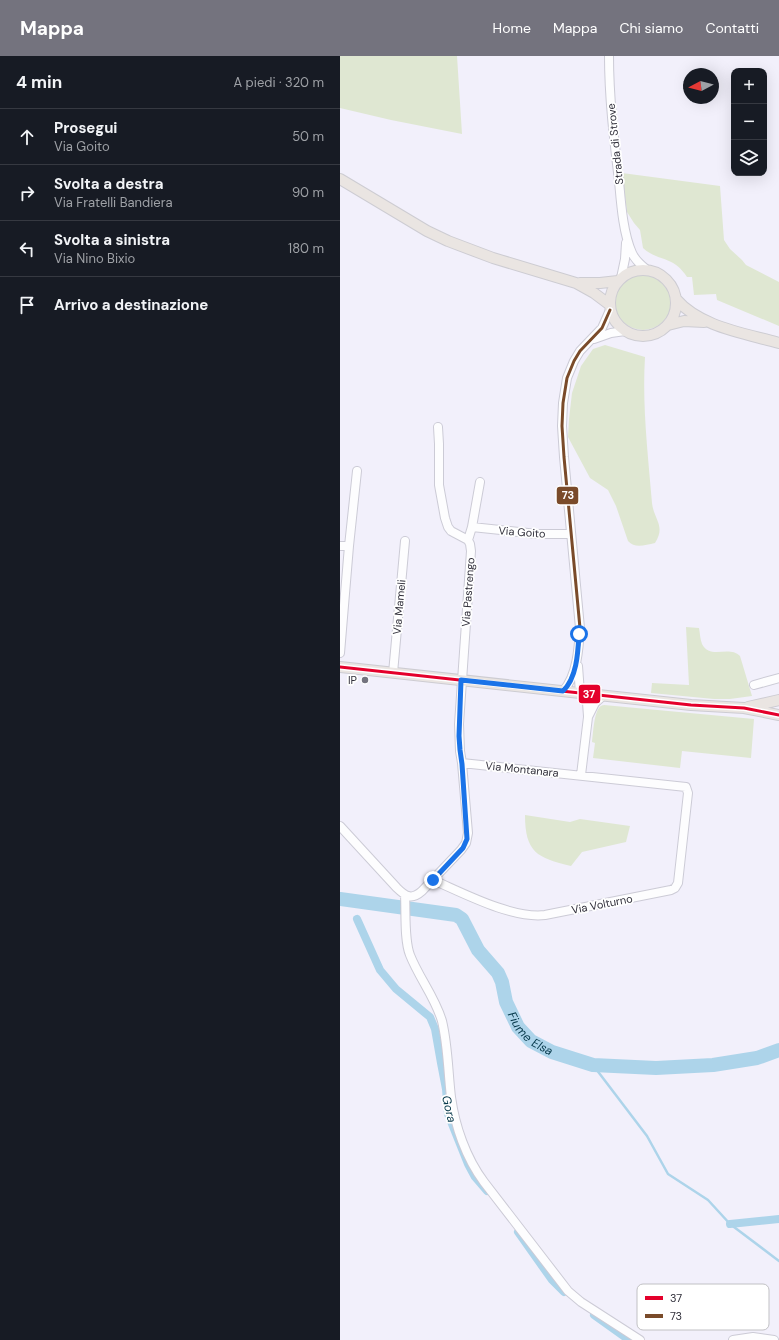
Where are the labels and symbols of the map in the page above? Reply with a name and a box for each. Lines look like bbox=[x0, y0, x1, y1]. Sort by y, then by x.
north arrow bbox=[683, 68, 719, 104]
street label: Strada di Strove bbox=[604, 103, 626, 185]
line badge: 73 bbox=[556, 486, 579, 505]
text: 73 bbox=[562, 488, 574, 502]
street label: Via Goito bbox=[498, 523, 546, 541]
street label: Via Pastrengo bbox=[459, 557, 477, 627]
street label: Via Mameli bbox=[390, 579, 408, 635]
route start bbox=[570, 625, 588, 643]
place label: IP bbox=[348, 673, 357, 687]
marker: IP bbox=[360, 675, 370, 685]
line badge: 37 bbox=[578, 684, 601, 704]
text: 37 bbox=[583, 687, 595, 701]
street label: Via Montanara bbox=[485, 758, 559, 780]
route end bbox=[424, 871, 442, 889]
street label: Via Volturno bbox=[570, 891, 634, 917]
water label: Fiume Elsa bbox=[504, 1009, 556, 1059]
water label: Gora bbox=[438, 1094, 460, 1124]
legend bbox=[637, 1284, 769, 1330]
text: 37 bbox=[670, 1291, 682, 1305]
text: 73 bbox=[670, 1309, 682, 1323]

